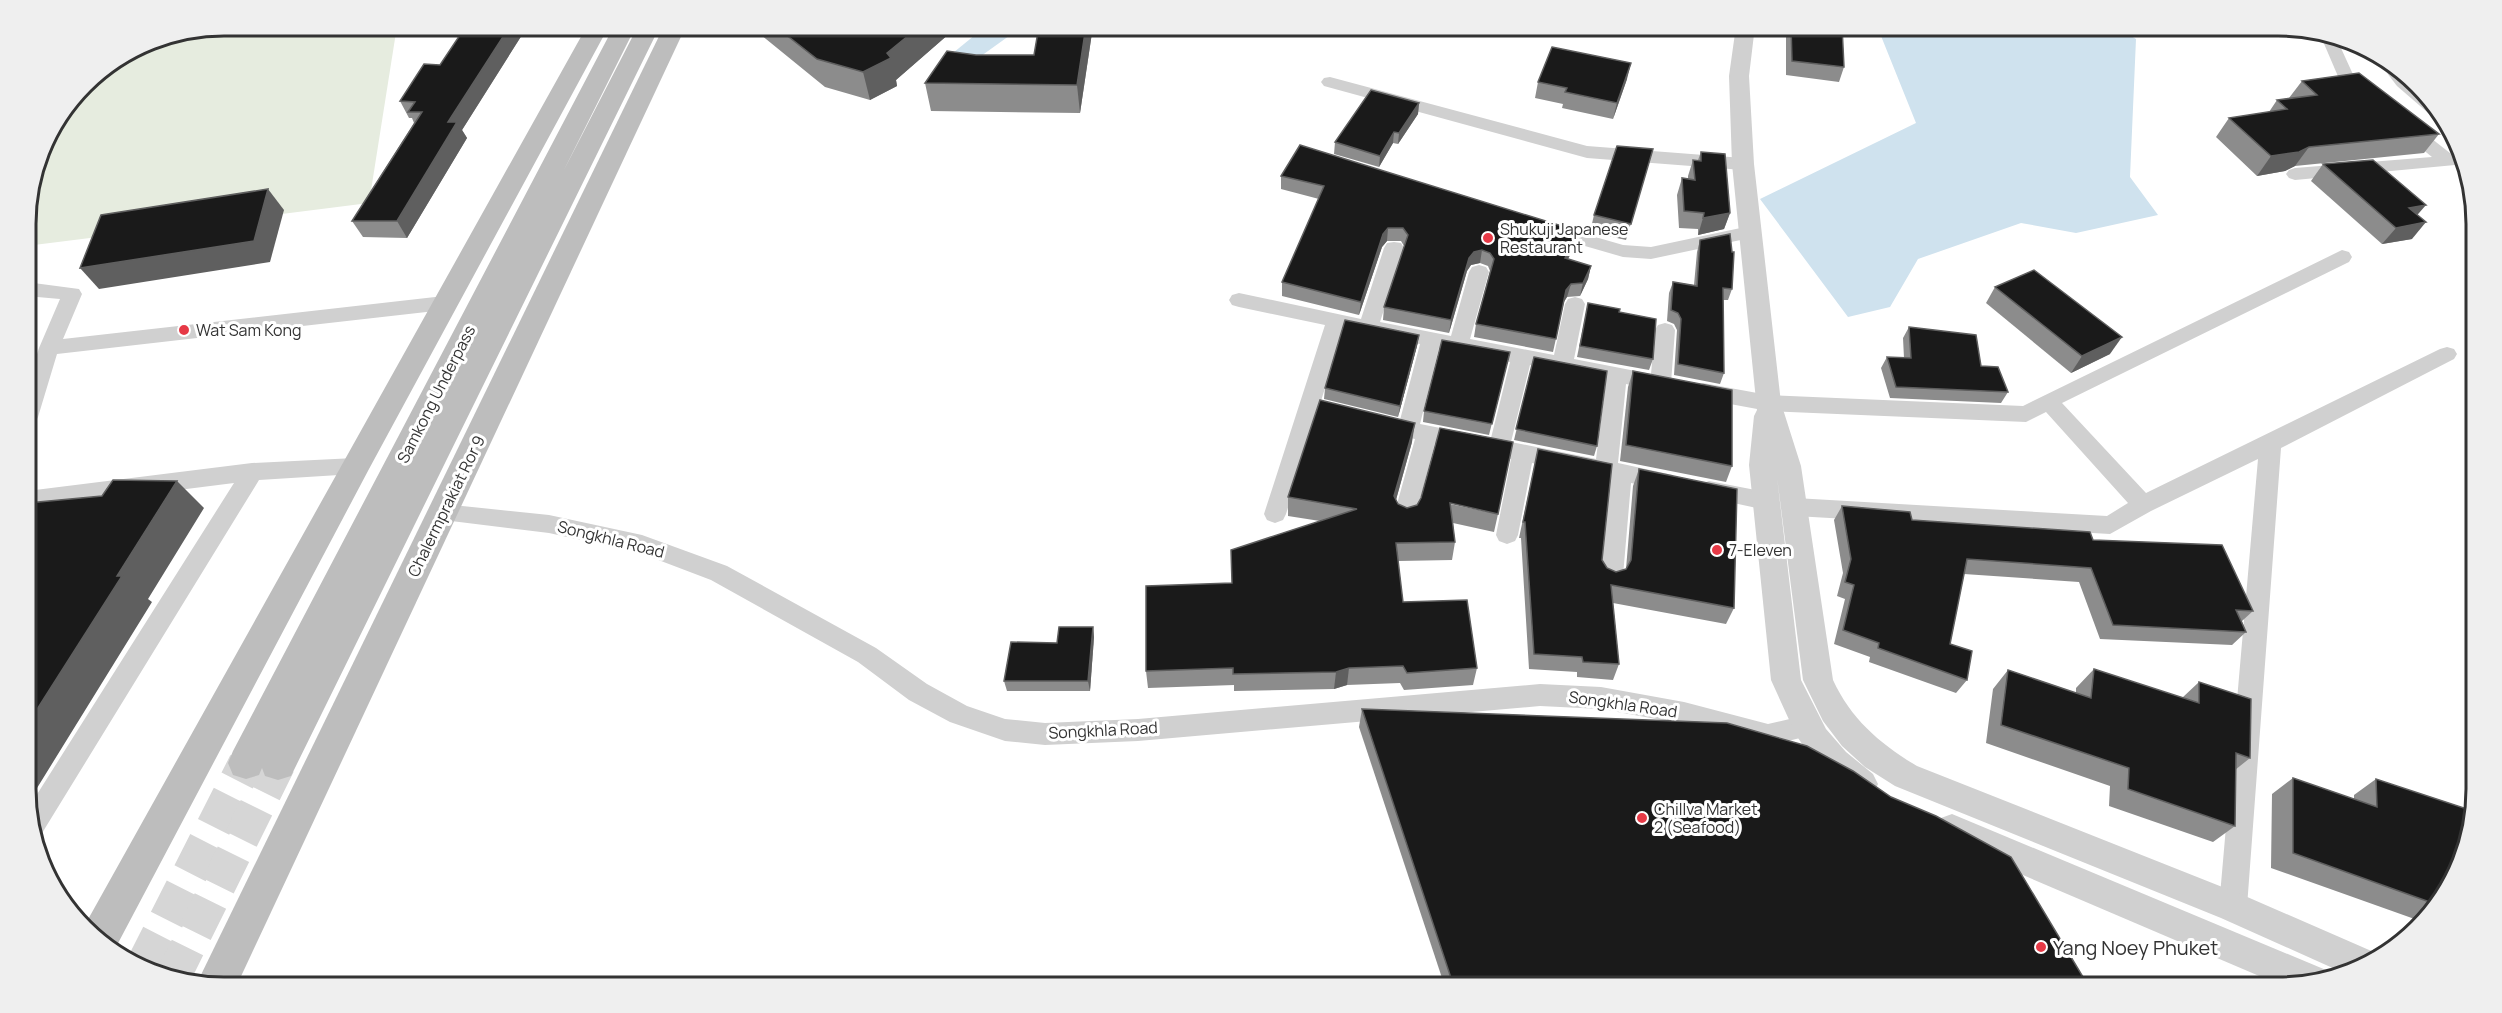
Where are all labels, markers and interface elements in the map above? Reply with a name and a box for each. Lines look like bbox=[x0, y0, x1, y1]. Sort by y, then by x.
place label: Shukuji Japanese Restaurant bbox=[1500, 218, 1628, 258]
marker: Shukuji Japanese Restaurant bbox=[1481, 231, 1495, 245]
place label: Wat Sam Kong bbox=[196, 319, 302, 341]
street label: Samkong Underpass bbox=[392, 321, 480, 467]
marker: Wat Sam Kong bbox=[177, 323, 191, 337]
street label: Chalermprakiat Ror 9 bbox=[402, 432, 490, 580]
street label: Songkhla Road bbox=[555, 515, 667, 563]
place label: 7-Eleven bbox=[1729, 539, 1792, 561]
marker: 7-Eleven bbox=[1710, 543, 1724, 557]
street label: Songkhla Road bbox=[1567, 685, 1679, 723]
street label: Songkhla Road bbox=[1048, 716, 1158, 744]
place label: Chillva Market 2 (Seafood) bbox=[1654, 798, 1758, 838]
marker: Chillva Market 2 (Seafood) bbox=[1635, 811, 1649, 825]
place label: Yang Noey Phuket bbox=[2053, 934, 2218, 961]
marker: Yang Noey Phuket bbox=[2034, 940, 2048, 954]

